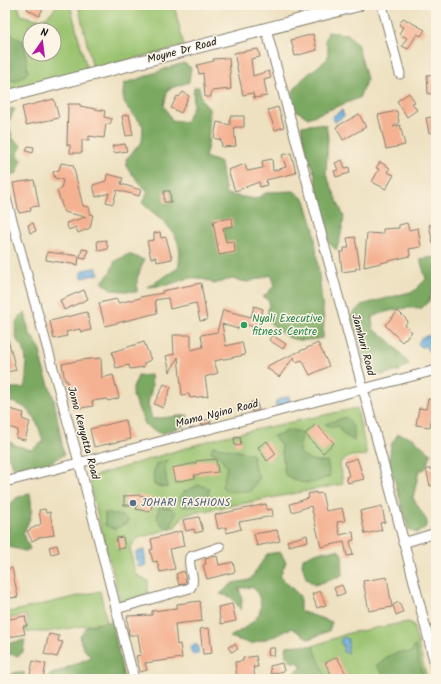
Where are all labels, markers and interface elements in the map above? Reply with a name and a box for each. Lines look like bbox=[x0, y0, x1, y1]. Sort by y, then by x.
north arrow bbox=[22, 22, 62, 62]
text: N bbox=[39, 24, 50, 43]
street label: Moyne Dr Road bbox=[145, 33, 219, 69]
place label: Nyali Executive fitness Centre bbox=[252, 310, 322, 341]
street label: Jamhuri Road bbox=[346, 312, 380, 378]
marker: Nyali Executive fitness Centre bbox=[239, 320, 249, 330]
street label: Jomo Kenyatta Road bbox=[62, 384, 104, 482]
street label: Mama Ngina Road bbox=[174, 395, 261, 433]
place label: JOHARI FASHIONS bbox=[141, 494, 230, 512]
marker: JOHARI FASHIONS bbox=[128, 498, 138, 508]

